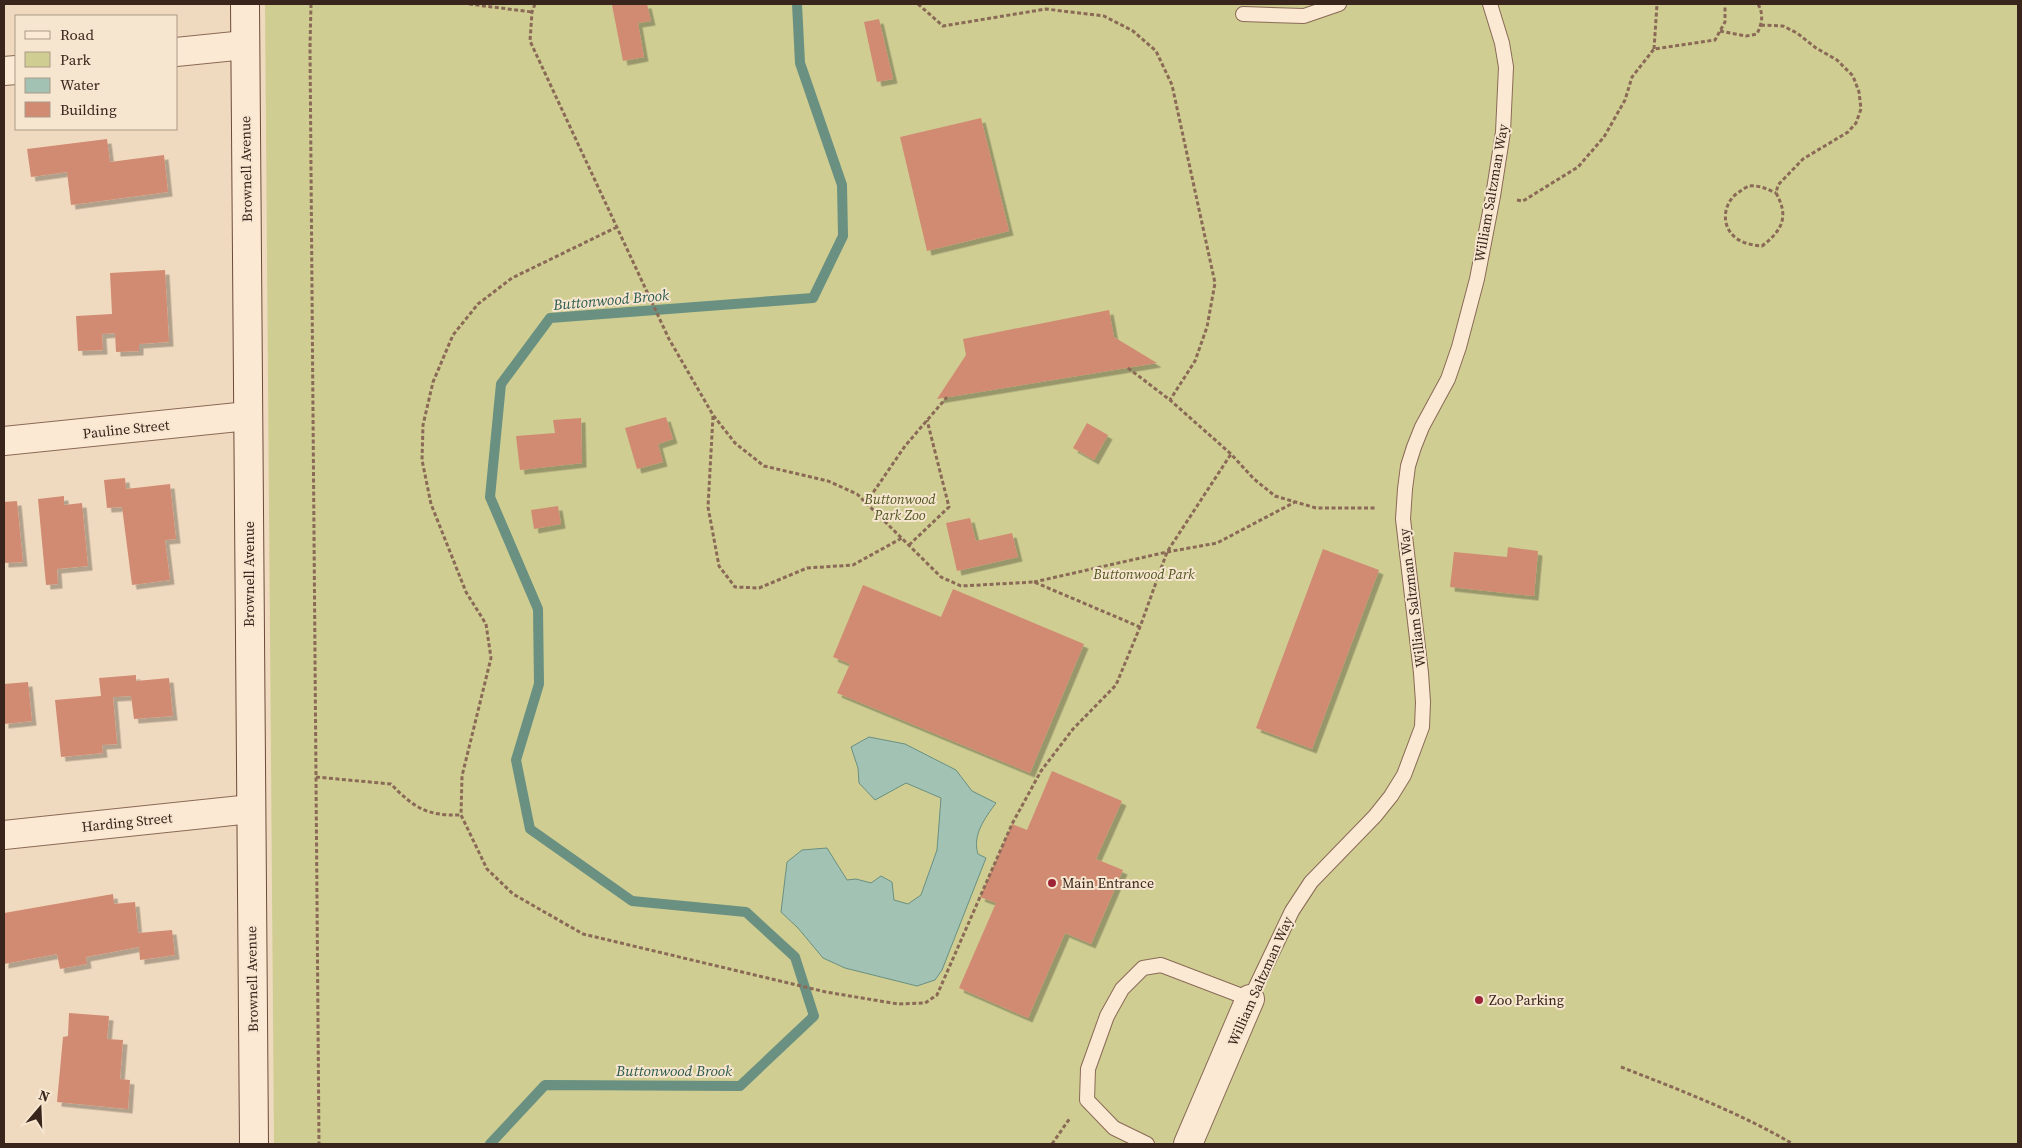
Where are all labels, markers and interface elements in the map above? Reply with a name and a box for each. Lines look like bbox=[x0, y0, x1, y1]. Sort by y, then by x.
legend bbox=[15, 15, 178, 130]
text: Road bbox=[60, 24, 94, 45]
text: Park bbox=[60, 49, 92, 70]
text: Water bbox=[60, 74, 101, 95]
text: Building bbox=[60, 99, 117, 120]
street label: Brownell Avenue bbox=[235, 116, 257, 222]
street label: William Saltzman Way bbox=[1469, 122, 1513, 264]
water label: Buttonwood Brook bbox=[551, 284, 671, 315]
street label: Pauline Street bbox=[82, 414, 171, 443]
park label: Buttonwood Park Zoo bbox=[863, 489, 936, 525]
street label: Brownell Avenue bbox=[239, 521, 259, 627]
street label: William Saltzman Way bbox=[1393, 527, 1430, 669]
park label: Buttonwood Park bbox=[1092, 564, 1195, 584]
street label: Harding Street bbox=[81, 807, 174, 837]
place label: Main Entrance bbox=[1062, 873, 1154, 893]
marker: Main Entrance bbox=[1046, 877, 1058, 889]
street label: William Saltzman Way bbox=[1222, 912, 1298, 1049]
street label: Brownell Avenue bbox=[241, 926, 263, 1032]
place label: Zoo Parking bbox=[1489, 990, 1564, 1010]
marker: Zoo Parking bbox=[1473, 994, 1485, 1006]
water label: Buttonwood Brook bbox=[615, 1060, 733, 1081]
north arrow bbox=[15, 1083, 65, 1133]
text: N bbox=[36, 1085, 52, 1107]

